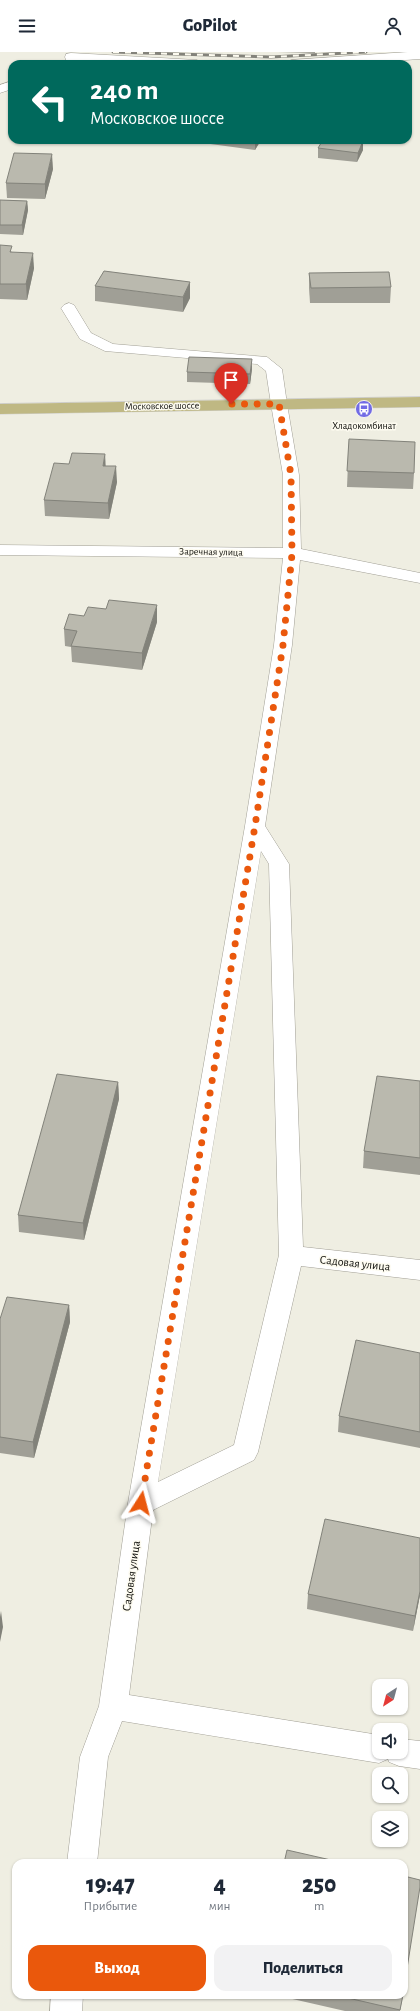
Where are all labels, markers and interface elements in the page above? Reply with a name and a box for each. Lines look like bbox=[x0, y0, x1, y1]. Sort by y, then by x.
icon: menu bbox=[16, 15, 38, 37]
icon: person bbox=[382, 15, 404, 37]
text: GoPilot bbox=[183, 17, 237, 35]
icon: left bbox=[24, 76, 76, 128]
text: 240 m bbox=[90, 77, 159, 105]
text: Московское шоссе bbox=[90, 110, 224, 128]
pin bbox=[214, 363, 248, 404]
icon: arrive bbox=[220, 369, 242, 391]
bus stop icon: Хладокомбинат bbox=[354, 399, 374, 419]
street label: Московское шоссе bbox=[125, 400, 200, 412]
place label: Хладокомбинат bbox=[332, 421, 396, 431]
street label: Заречная улица bbox=[179, 546, 243, 558]
street label: Садовая улица bbox=[319, 1253, 391, 1274]
position arrow bbox=[120, 1482, 162, 1524]
street label: Садовая улица bbox=[120, 1539, 143, 1612]
north arrow bbox=[372, 1679, 408, 1715]
map controls bbox=[372, 1679, 408, 1847]
button: sound bbox=[372, 1723, 408, 1759]
button: search bbox=[372, 1767, 408, 1803]
button: layers bbox=[372, 1811, 408, 1847]
text: 19:47 bbox=[86, 1873, 135, 1897]
text: 4 bbox=[213, 1873, 226, 1897]
text: 250 bbox=[302, 1873, 336, 1897]
text: Прибытие bbox=[84, 1900, 137, 1913]
text: мин bbox=[209, 1900, 230, 1913]
text: m bbox=[314, 1900, 324, 1913]
button: Выход bbox=[28, 1945, 206, 1991]
button: Поделиться bbox=[214, 1945, 392, 1991]

